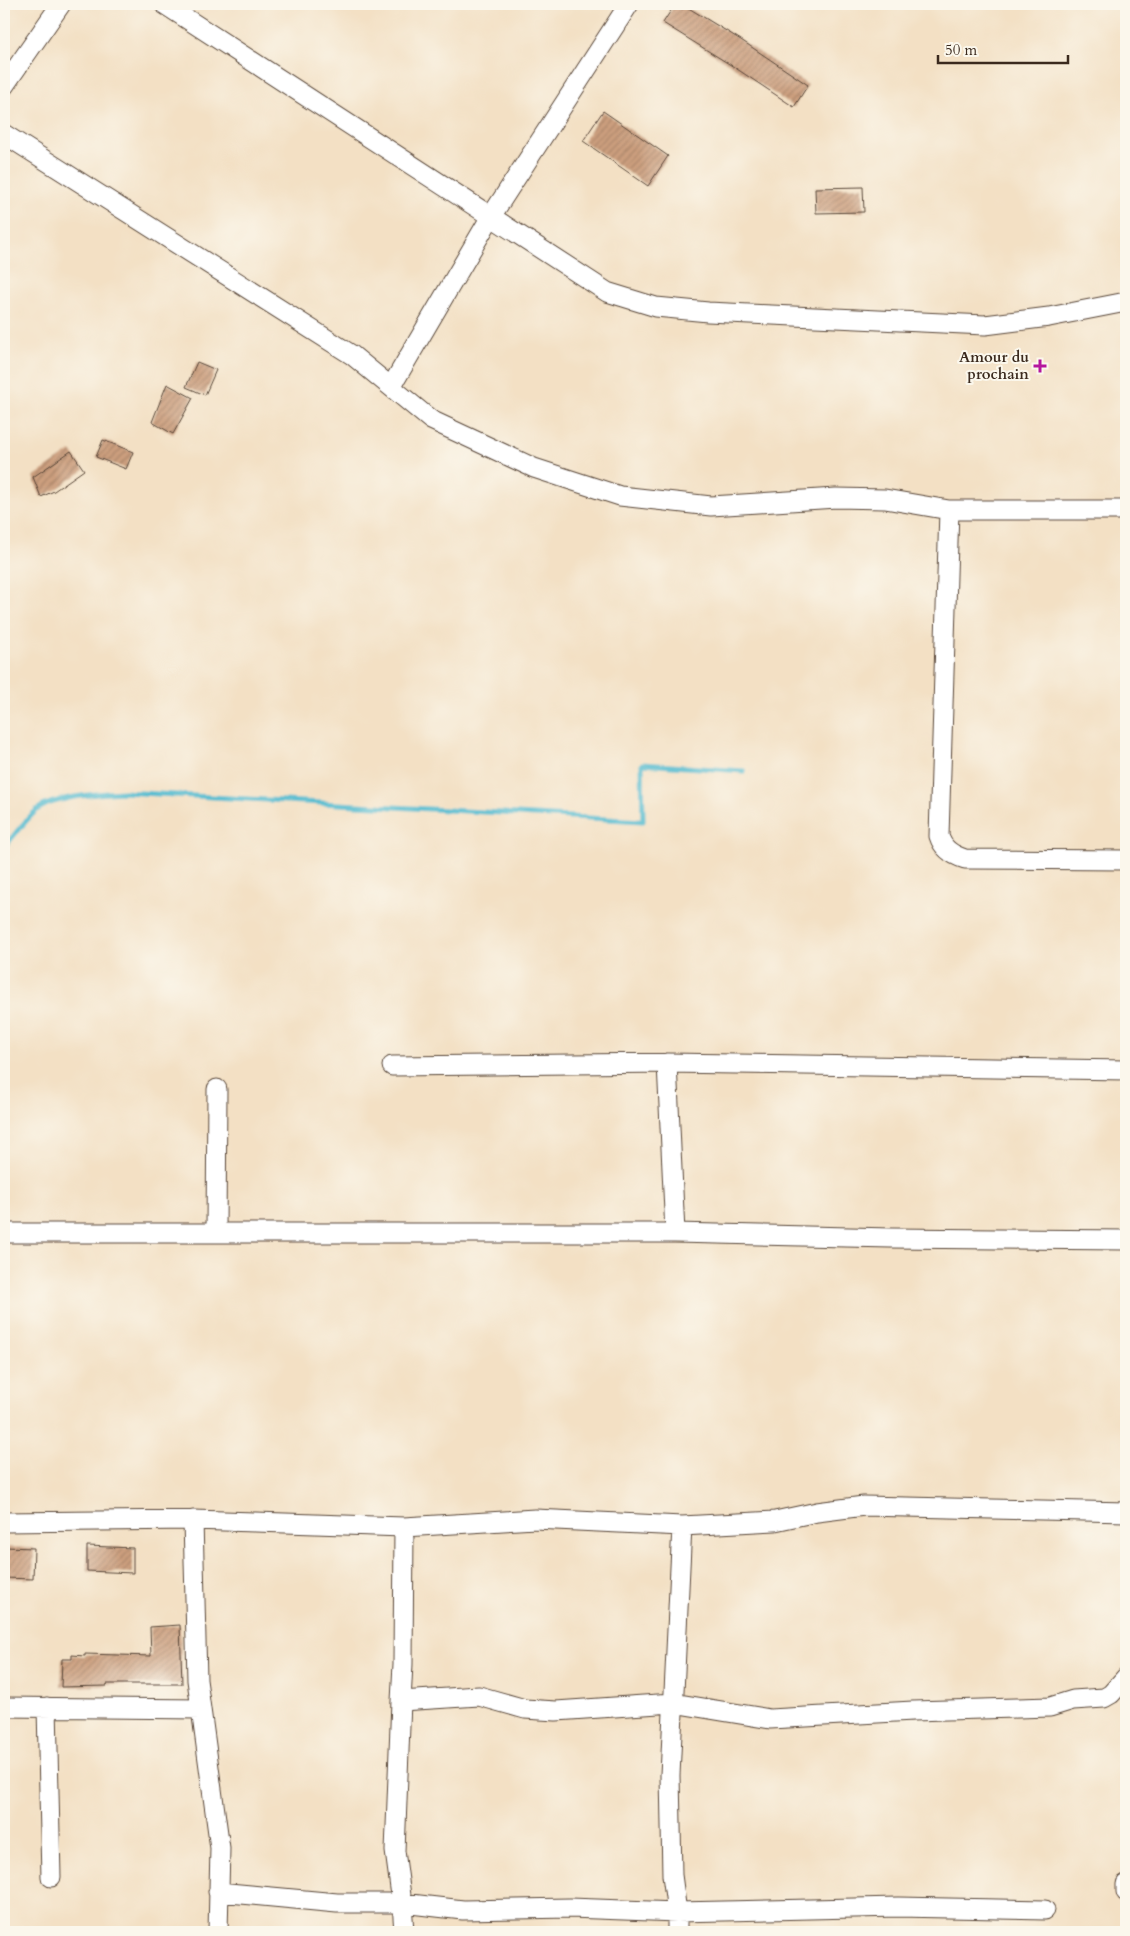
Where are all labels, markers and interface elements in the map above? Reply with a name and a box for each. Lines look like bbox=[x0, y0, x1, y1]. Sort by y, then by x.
scale bar bbox=[938, 32, 1068, 64]
text: 50 m bbox=[945, 40, 977, 60]
place label: Amour du prochain bbox=[959, 347, 1029, 384]
marker: Amour du prochain bbox=[1033, 359, 1047, 373]

